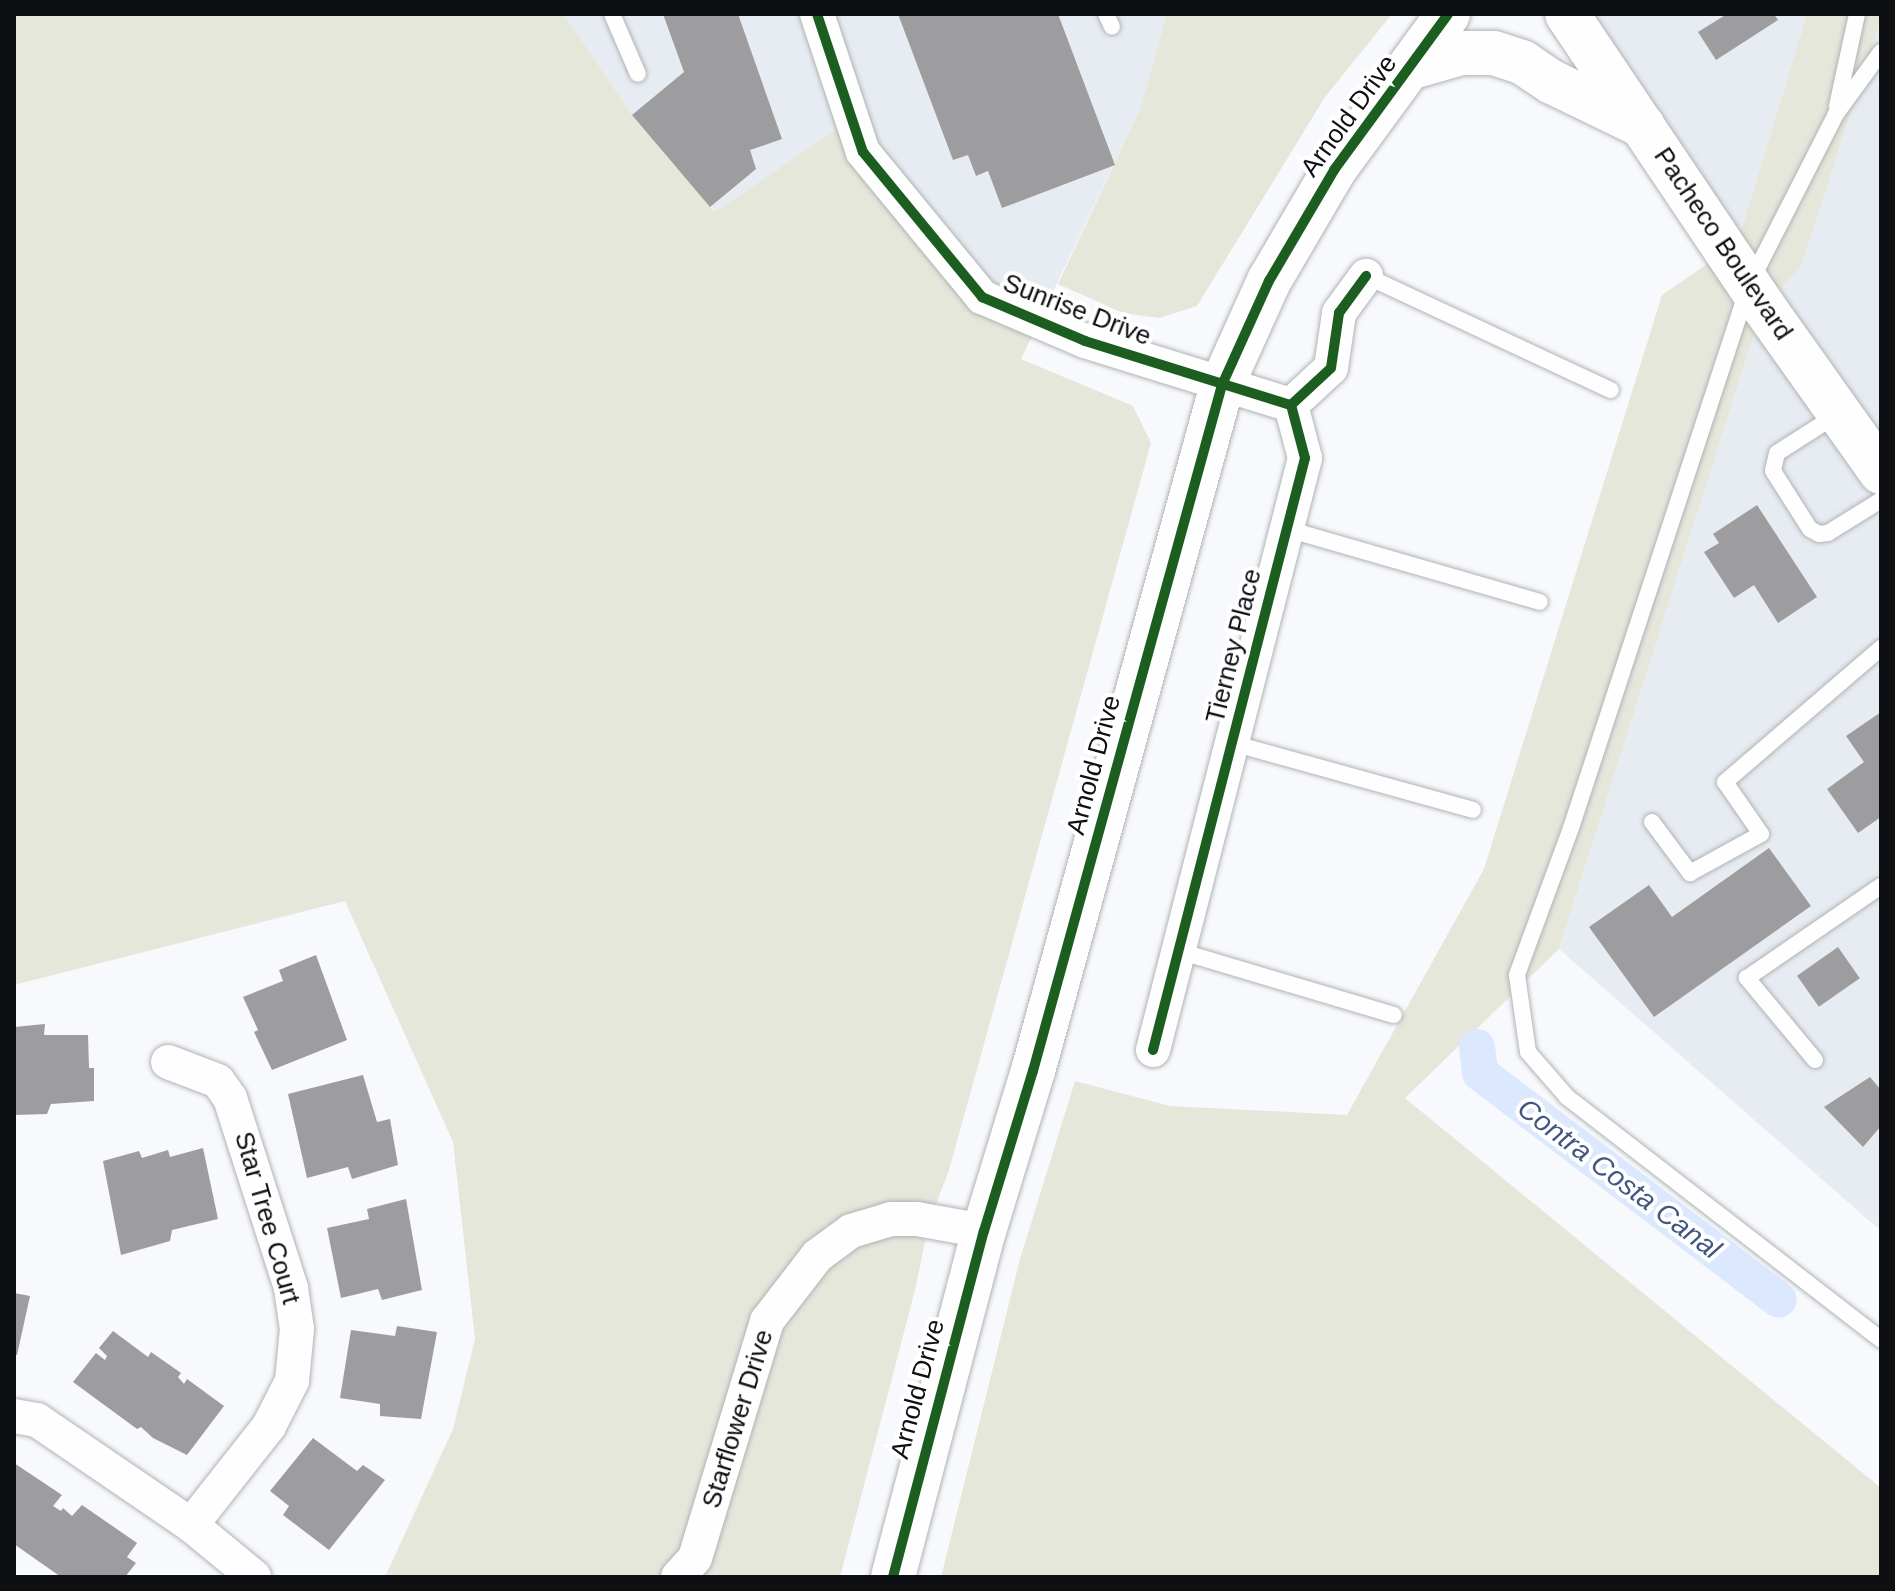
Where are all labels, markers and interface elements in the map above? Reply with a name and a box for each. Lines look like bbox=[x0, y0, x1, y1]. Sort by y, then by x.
street label: Arnold Drive bbox=[1294, 49, 1404, 183]
street label: Pacheco Boulevard bbox=[1647, 142, 1799, 346]
street label: Sunrise Drive bbox=[999, 267, 1155, 353]
street label: Tierney Place bbox=[1200, 566, 1268, 726]
street label: Arnold Drive bbox=[1060, 692, 1128, 838]
water label: Contra Costa Canal bbox=[1511, 1092, 1727, 1266]
street label: Star Tree Court bbox=[227, 1128, 307, 1308]
street label: Arnold Drive bbox=[884, 1316, 952, 1462]
street label: Starflower Drive bbox=[696, 1326, 780, 1512]

